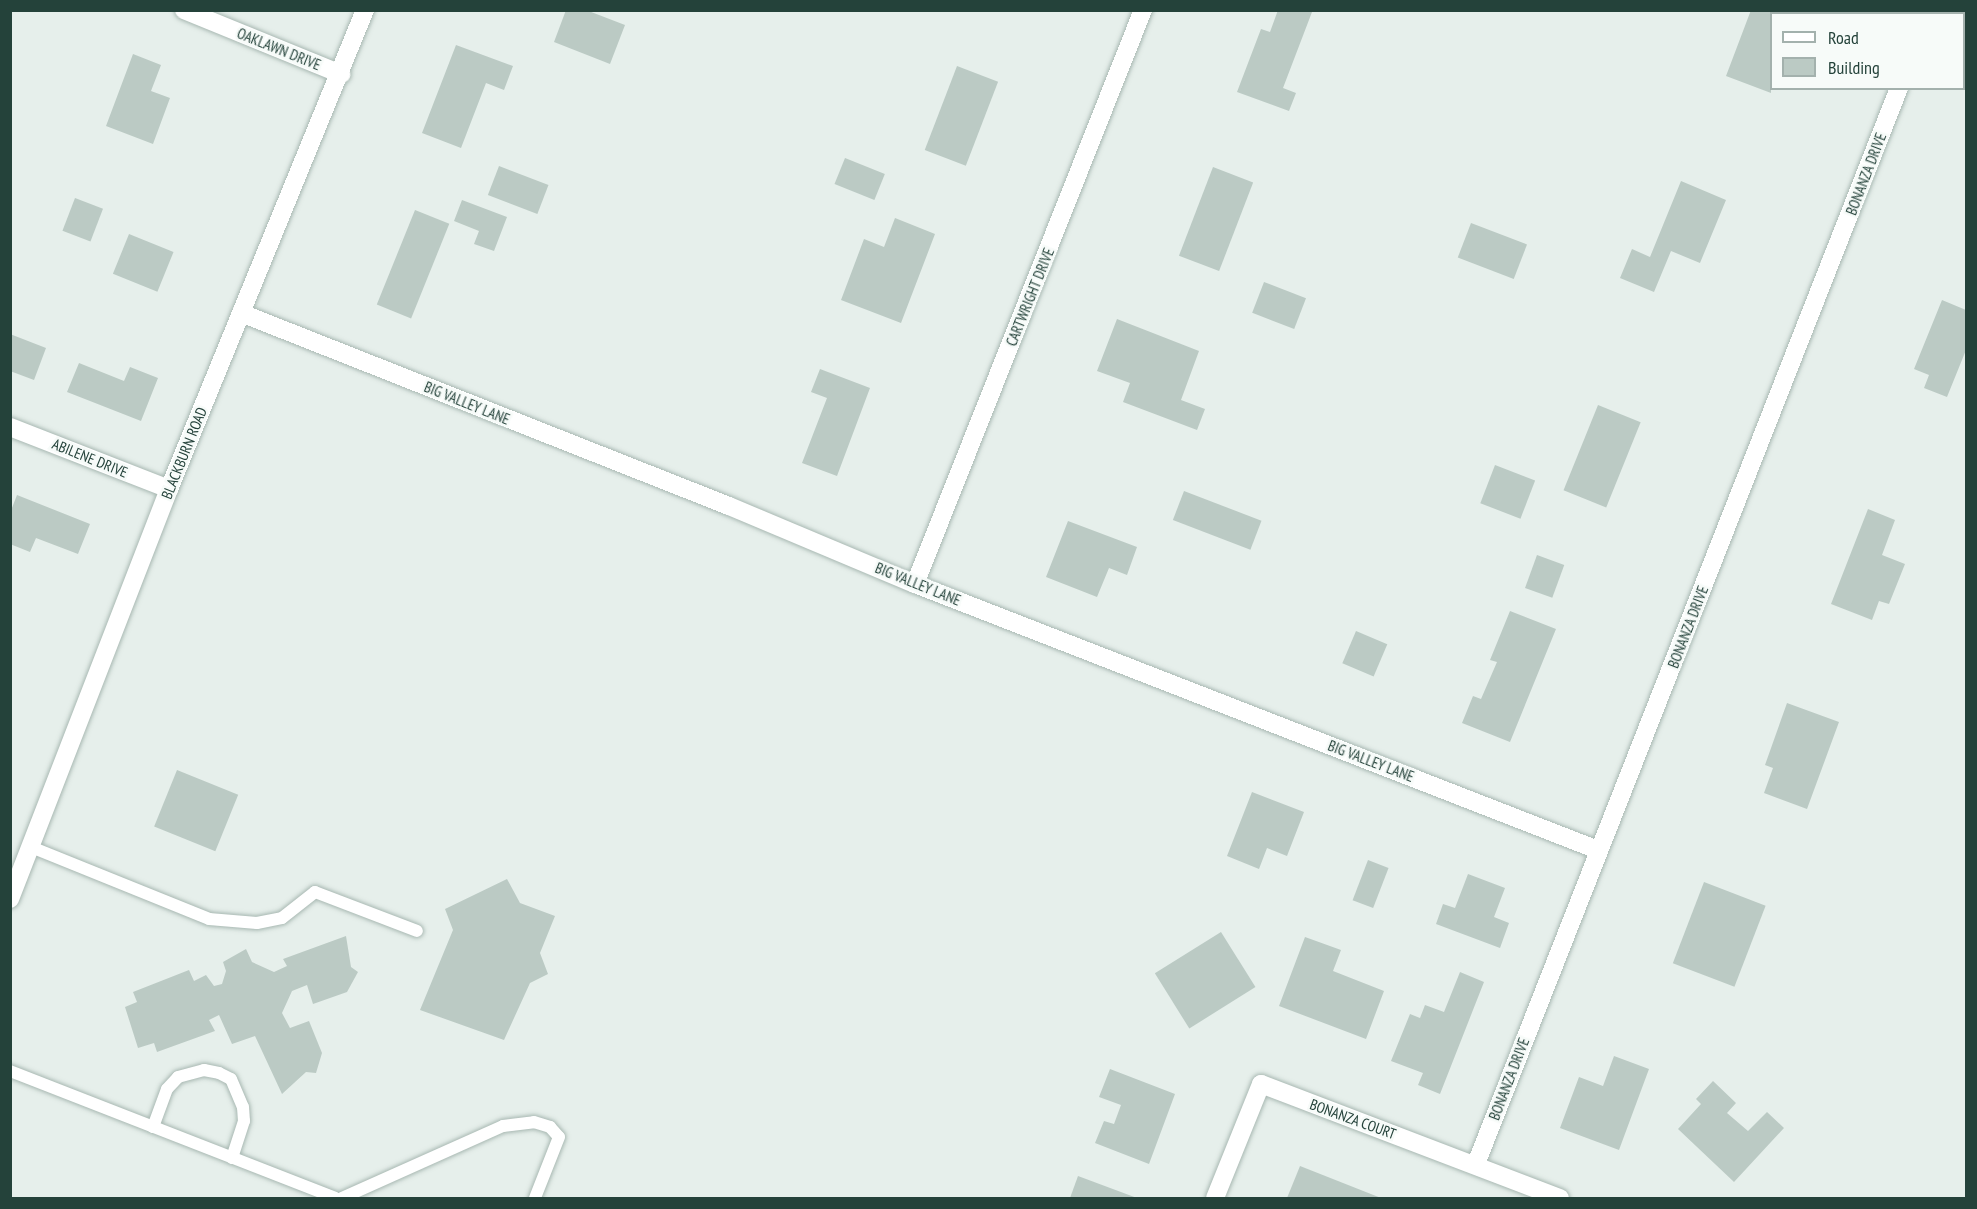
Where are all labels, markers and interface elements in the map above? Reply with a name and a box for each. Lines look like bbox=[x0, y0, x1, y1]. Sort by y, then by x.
legend bbox=[1770, 12, 1965, 90]
street label: OAKLAWN DRIVE bbox=[234, 24, 324, 74]
text: Road bbox=[1828, 26, 1859, 49]
text: Building bbox=[1828, 56, 1880, 79]
street label: BONANZA DRIVE bbox=[1842, 130, 1890, 218]
street label: CARTWRIGHT DRIVE bbox=[1002, 245, 1058, 349]
street label: BIG VALLEY LANE bbox=[421, 378, 513, 428]
street label: BLACKBURN ROAD bbox=[157, 404, 211, 502]
street label: ABILENE DRIVE bbox=[50, 435, 130, 481]
street label: BIG VALLEY LANE bbox=[872, 559, 964, 609]
street label: BONANZA DRIVE bbox=[1664, 583, 1712, 671]
street label: BIG VALLEY LANE bbox=[1325, 736, 1417, 786]
street label: BONANZA DRIVE bbox=[1485, 1035, 1533, 1123]
street label: BONANZA COURT bbox=[1307, 1095, 1399, 1143]

